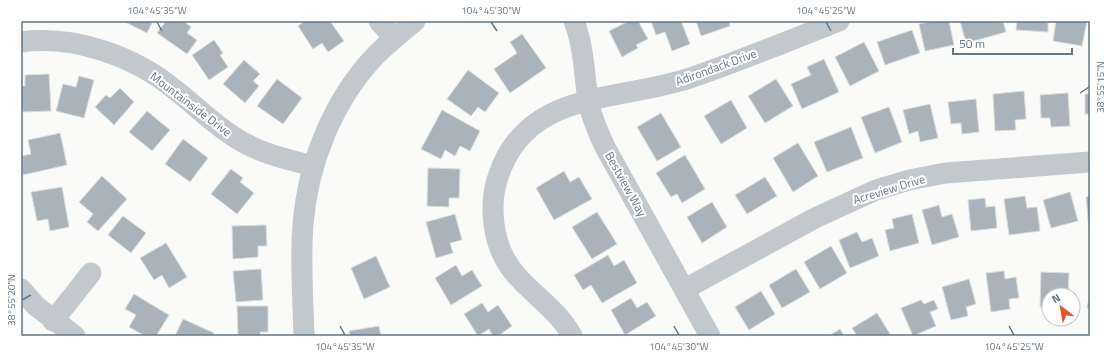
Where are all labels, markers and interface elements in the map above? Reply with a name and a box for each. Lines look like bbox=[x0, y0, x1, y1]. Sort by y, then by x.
text: 104°45'35"W bbox=[127, 3, 187, 18]
text: 104°45'30"W bbox=[461, 3, 521, 18]
text: 104°45'25"W bbox=[796, 3, 856, 18]
scale bar bbox=[953, 30, 1072, 56]
text: 50 m bbox=[959, 34, 985, 53]
street label: Adirondack Drive bbox=[673, 44, 759, 90]
text: 38°55'15"N bbox=[1093, 61, 1108, 113]
street label: Mountainside Drive bbox=[146, 67, 236, 141]
street label: Bestview Way bbox=[600, 148, 652, 220]
street label: Acreview Drive bbox=[850, 169, 928, 209]
text: 38°55'20"N bbox=[4, 274, 19, 326]
north arrow bbox=[1041, 287, 1081, 327]
text: N bbox=[1048, 290, 1063, 307]
text: 104°45'35"W bbox=[315, 339, 375, 354]
text: 104°45'30"W bbox=[649, 339, 709, 354]
text: 104°45'25"W bbox=[984, 339, 1044, 354]

